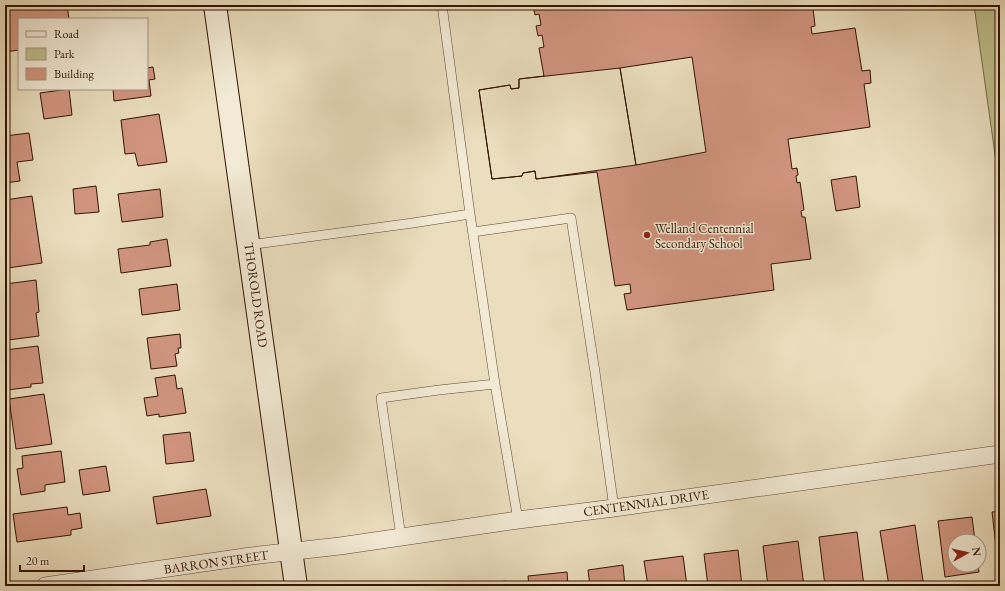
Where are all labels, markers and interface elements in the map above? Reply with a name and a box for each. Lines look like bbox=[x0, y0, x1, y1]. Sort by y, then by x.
legend bbox=[18, 18, 148, 90]
text: Road bbox=[54, 26, 80, 42]
text: Park bbox=[54, 46, 75, 62]
text: Building bbox=[54, 66, 95, 82]
place label: Welland Centennial Secondary School bbox=[655, 220, 754, 252]
marker: Welland Centennial Secondary School bbox=[642, 230, 652, 240]
street label: THOROLD ROAD bbox=[240, 241, 272, 349]
street label: CENTENNIAL DRIVE bbox=[582, 486, 710, 520]
north arrow bbox=[947, 533, 987, 573]
street label: BARRON STREET bbox=[163, 546, 270, 578]
text: N bbox=[969, 546, 984, 557]
scale bar bbox=[20, 547, 84, 573]
text: 20 m bbox=[26, 553, 50, 569]

